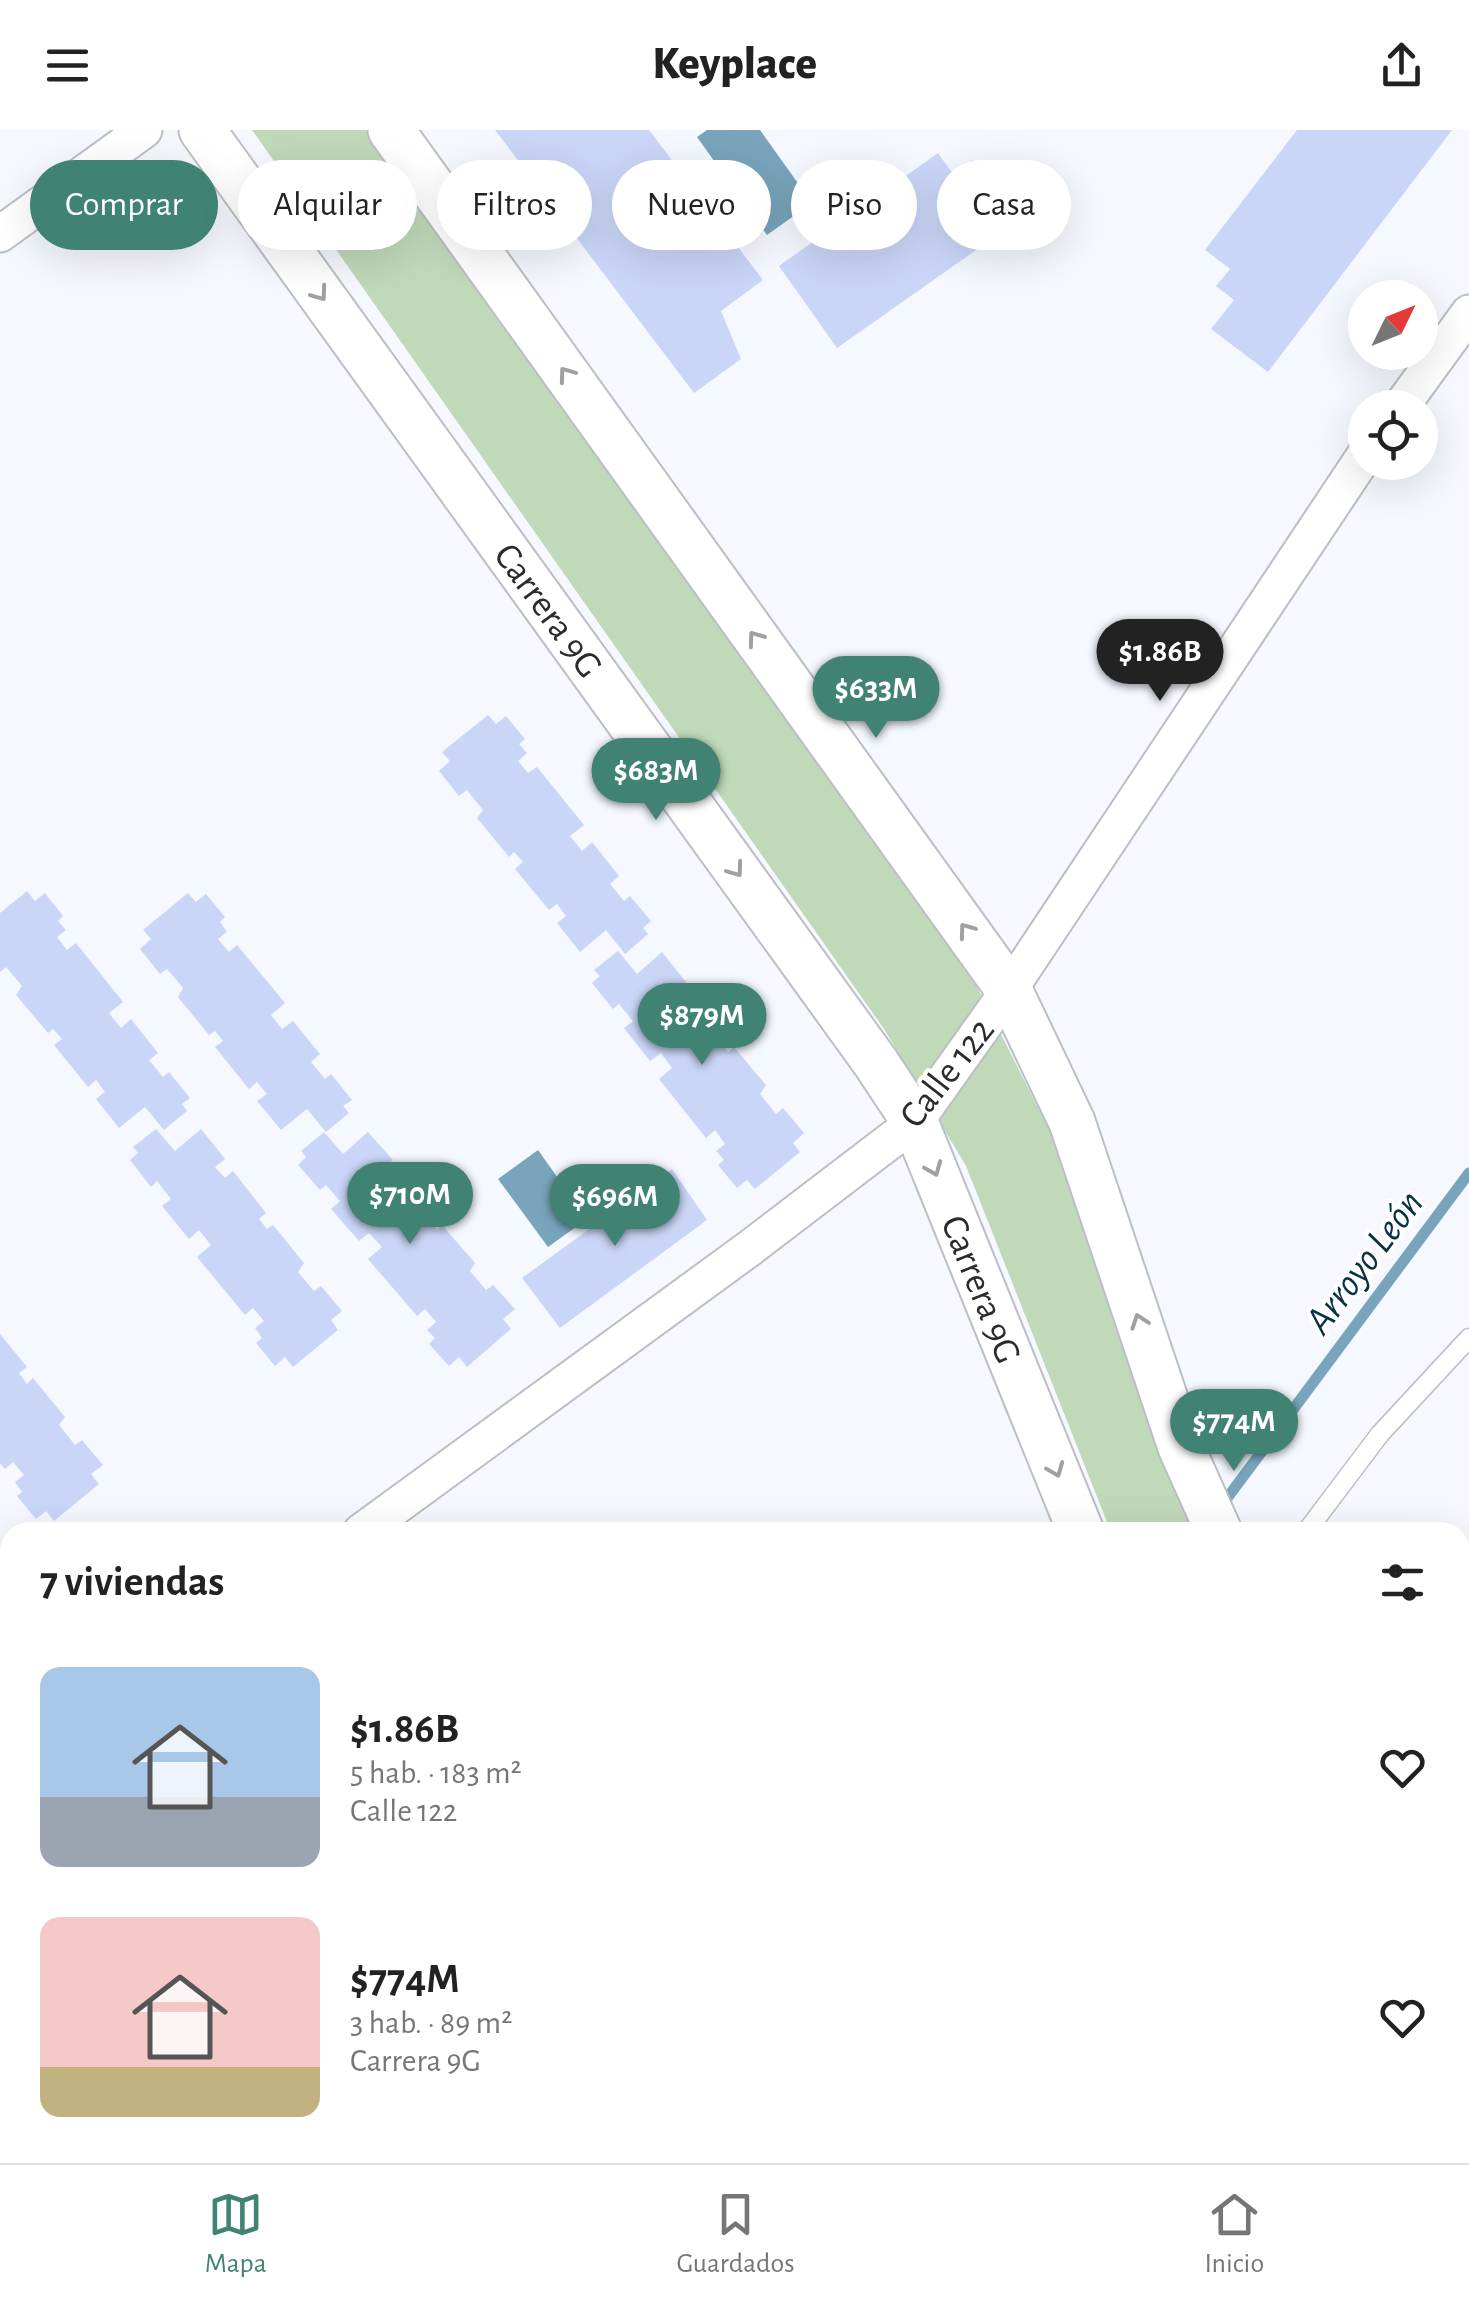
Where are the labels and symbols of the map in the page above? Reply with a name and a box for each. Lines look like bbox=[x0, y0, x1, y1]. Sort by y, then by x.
north arrow bbox=[1348, 280, 1438, 370]
one-way arrow bbox=[309, 283, 326, 301]
one-way arrow bbox=[560, 367, 578, 386]
street label: Carrera 9G bbox=[486, 537, 608, 685]
pin: $1.86B bbox=[1079, 619, 1241, 704]
one-way arrow bbox=[749, 631, 768, 650]
pin: $633M bbox=[806, 656, 946, 741]
pin: $683M bbox=[586, 738, 726, 823]
one-way arrow bbox=[724, 858, 742, 877]
one-way arrow bbox=[959, 923, 978, 942]
pin: $879M bbox=[632, 983, 772, 1068]
street label: Calle 122 bbox=[893, 1011, 1002, 1135]
one-way arrow bbox=[922, 1159, 942, 1177]
pin: $710M bbox=[340, 1162, 480, 1247]
pin: $696M bbox=[545, 1164, 685, 1249]
water label: Arroyo León bbox=[1298, 1183, 1431, 1342]
street label: Carrera 9G bbox=[933, 1211, 1027, 1369]
one-way arrow bbox=[1130, 1314, 1150, 1331]
pin: $774M bbox=[1164, 1389, 1304, 1474]
one-way arrow bbox=[1044, 1461, 1064, 1478]

